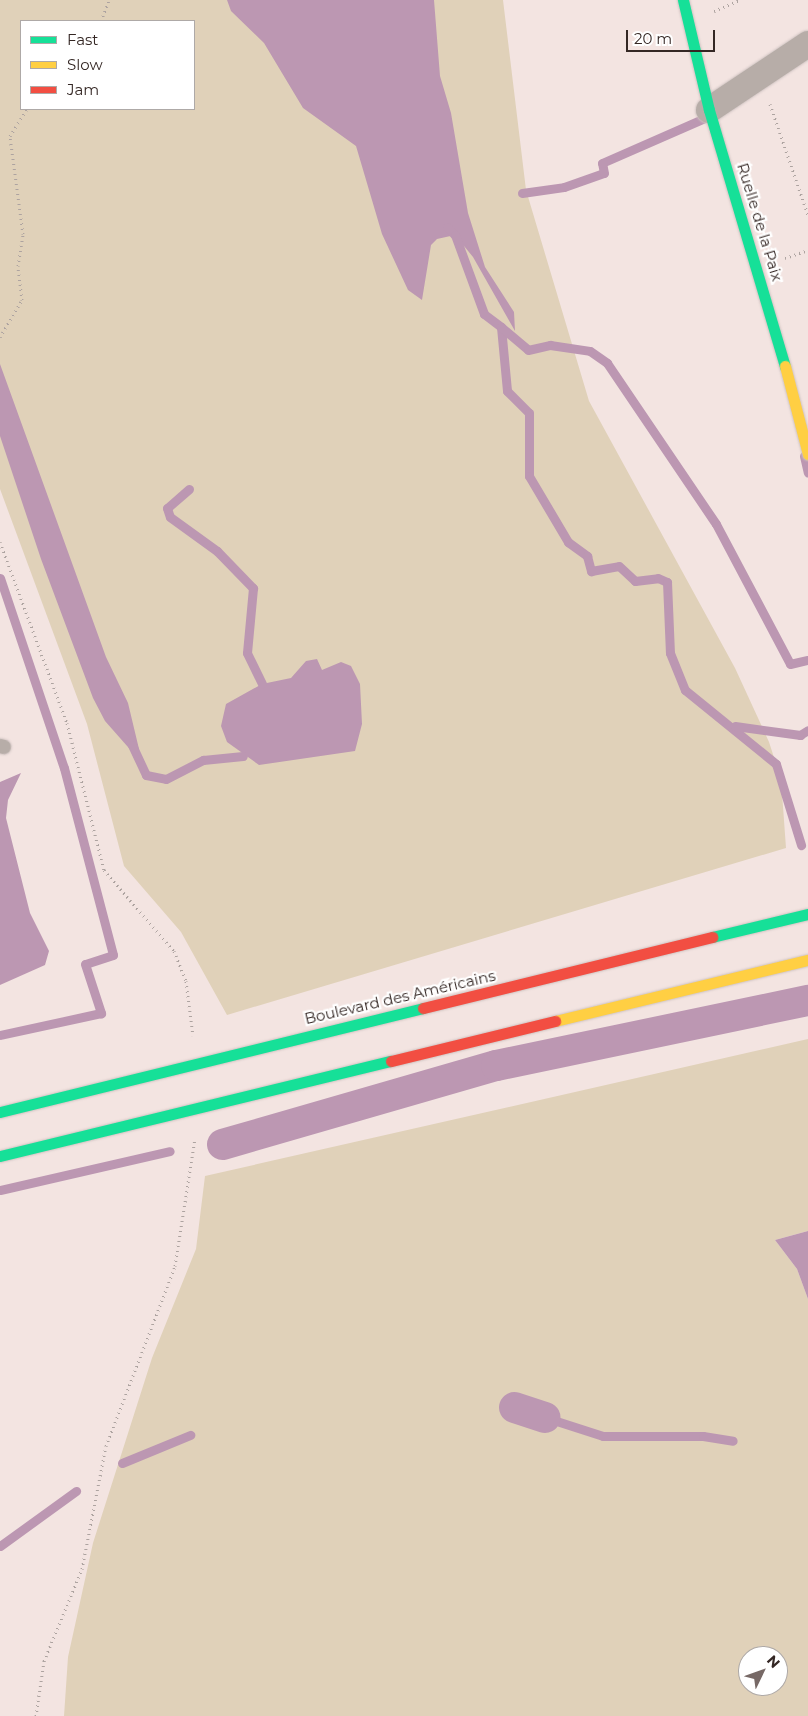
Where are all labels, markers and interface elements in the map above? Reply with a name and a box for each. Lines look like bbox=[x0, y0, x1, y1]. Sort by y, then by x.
legend bbox=[20, 20, 195, 110]
scale bar bbox=[628, 20, 717, 52]
text: 20 m bbox=[634, 29, 672, 48]
text: Fast bbox=[67, 30, 98, 49]
text: Slow bbox=[67, 55, 103, 74]
text: Jam bbox=[67, 80, 99, 99]
street label: Ruelle de la Paix bbox=[733, 161, 787, 283]
street label: Boulevard des Américains bbox=[303, 966, 497, 1028]
north arrow bbox=[738, 1646, 788, 1696]
text: N bbox=[763, 1651, 784, 1672]

